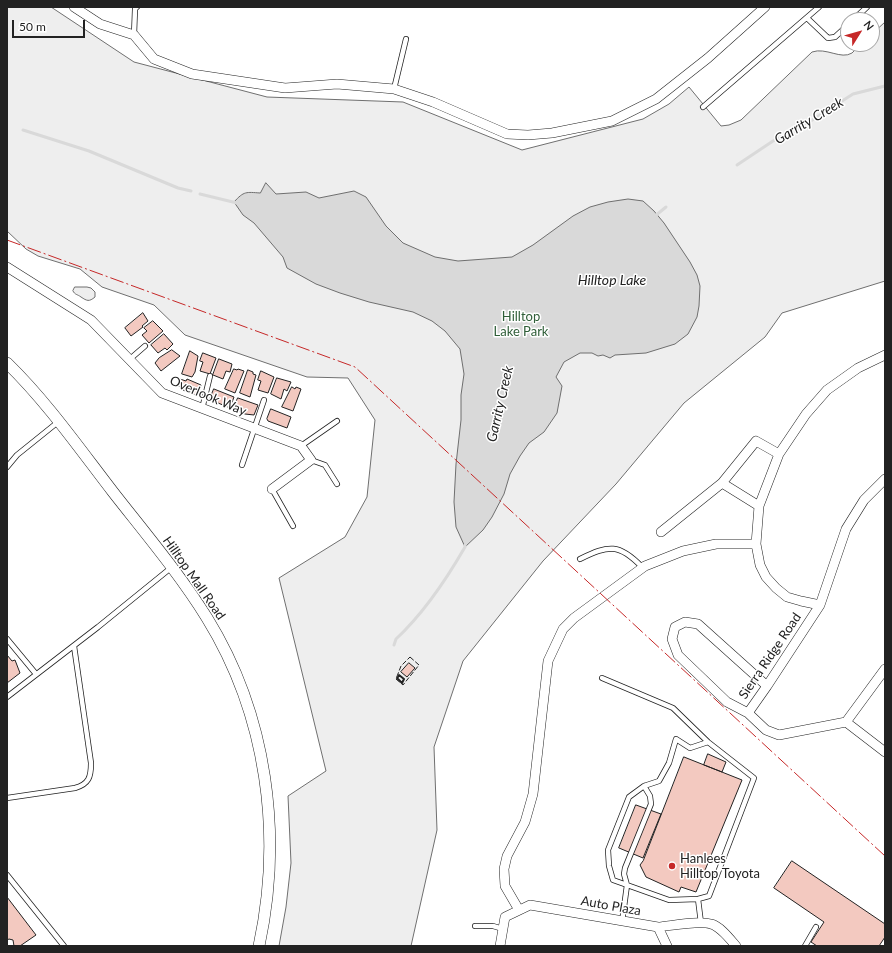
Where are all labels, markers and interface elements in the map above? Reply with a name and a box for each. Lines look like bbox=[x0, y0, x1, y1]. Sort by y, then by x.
scale bar bbox=[14, 12, 87, 38]
north arrow bbox=[840, 12, 880, 52]
text: N bbox=[861, 18, 877, 32]
text: 50 m bbox=[19, 19, 46, 34]
water label: Garrity Creek bbox=[771, 94, 847, 148]
water label: Hilltop Lake bbox=[578, 272, 646, 288]
park label: Hilltop Lake Park bbox=[494, 309, 548, 340]
water label: Garrity Creek bbox=[483, 364, 517, 444]
street label: Overlook Way bbox=[167, 373, 249, 419]
street label: Hilltop Mall Road bbox=[159, 533, 229, 623]
street label: Sierra Ridge Road bbox=[736, 610, 804, 702]
place label: Hanlees Hilltop Toyota bbox=[680, 851, 760, 882]
marker: Hanlees Hilltop Toyota bbox=[667, 861, 677, 871]
street label: Auto Plaza bbox=[580, 893, 642, 919]

